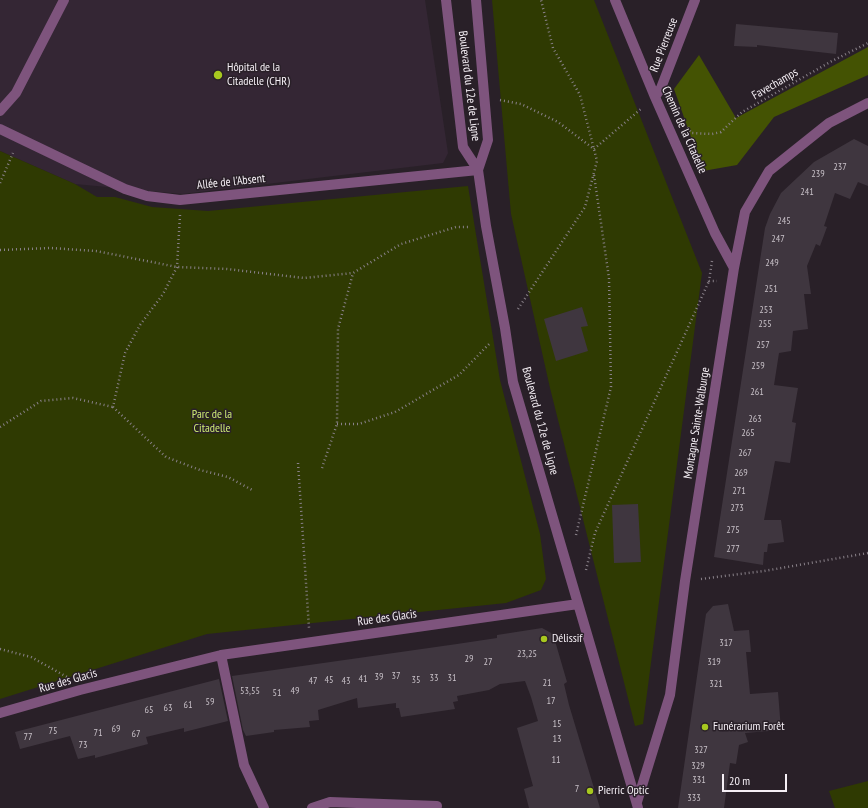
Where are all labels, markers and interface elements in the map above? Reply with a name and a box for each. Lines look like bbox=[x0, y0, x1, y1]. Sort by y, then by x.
street label: Rue Pierreuse bbox=[647, 16, 681, 74]
street label: Boulevard du 12e de Ligne bbox=[455, 30, 483, 142]
place label: Hôpital de la Citadelle (CHR) bbox=[227, 61, 290, 89]
street label: Favechamps bbox=[749, 65, 801, 103]
marker: Hôpital de la Citadelle (CHR) bbox=[212, 69, 224, 81]
street label: Chemin de la Citadelle bbox=[658, 84, 710, 176]
house number: 237 bbox=[833, 161, 847, 173]
house number: 239 bbox=[811, 168, 825, 180]
street label: Allée de l'Absent bbox=[196, 171, 266, 193]
house number: 241 bbox=[800, 186, 814, 198]
house number: 245 bbox=[777, 215, 791, 227]
house number: 247 bbox=[771, 233, 785, 245]
house number: 249 bbox=[765, 257, 779, 269]
house number: 251 bbox=[764, 283, 778, 295]
house number: 253 bbox=[759, 304, 773, 316]
house number: 255 bbox=[758, 318, 772, 330]
house number: 257 bbox=[756, 339, 770, 351]
house number: 259 bbox=[751, 360, 765, 372]
street label: Boulevard du 12e de Ligne bbox=[519, 366, 561, 476]
street label: Montagne Sainte-Walburge bbox=[681, 366, 713, 480]
house number: 261 bbox=[750, 386, 764, 398]
park label: Parc de la Citadelle bbox=[192, 408, 232, 436]
house number: 263 bbox=[748, 413, 762, 425]
house number: 265 bbox=[741, 427, 755, 439]
house number: 267 bbox=[738, 447, 752, 459]
house number: 269 bbox=[734, 467, 748, 479]
house number: 271 bbox=[732, 485, 746, 497]
house number: 273 bbox=[730, 502, 744, 514]
house number: 275 bbox=[726, 524, 740, 536]
house number: 277 bbox=[726, 543, 740, 555]
street label: Rue des Glacis bbox=[356, 607, 418, 629]
place label: Délissif bbox=[552, 632, 582, 646]
marker: Délissif bbox=[539, 634, 549, 644]
house number: 317 bbox=[719, 637, 733, 649]
house number: 23,25 bbox=[517, 648, 537, 660]
house number: 29 bbox=[465, 653, 473, 665]
house number: 27 bbox=[484, 656, 492, 668]
house number: 319 bbox=[707, 656, 721, 668]
street label: Rue des Glacis bbox=[37, 666, 99, 696]
house number: 37 bbox=[392, 670, 400, 682]
house number: 39 bbox=[375, 671, 383, 683]
house number: 33 bbox=[430, 672, 438, 684]
house number: 31 bbox=[448, 672, 456, 684]
house number: 41 bbox=[359, 673, 367, 685]
house number: 45 bbox=[325, 674, 333, 686]
house number: 35 bbox=[412, 674, 420, 686]
house number: 47 bbox=[309, 675, 317, 687]
house number: 43 bbox=[342, 675, 350, 687]
house number: 21 bbox=[543, 677, 551, 689]
house number: 321 bbox=[709, 678, 723, 690]
house number: 53,55 bbox=[240, 685, 260, 697]
house number: 49 bbox=[291, 685, 299, 697]
house number: 51 bbox=[273, 687, 281, 699]
house number: 17 bbox=[547, 695, 555, 707]
house number: 59 bbox=[206, 696, 214, 708]
house number: 61 bbox=[184, 699, 192, 711]
house number: 63 bbox=[164, 702, 172, 714]
house number: 65 bbox=[145, 704, 153, 716]
house number: 15 bbox=[553, 718, 561, 730]
place label: Funérarium Forêt bbox=[713, 720, 785, 734]
marker: Funérarium Forêt bbox=[700, 722, 710, 732]
house number: 69 bbox=[112, 723, 120, 735]
house number: 75 bbox=[49, 725, 57, 737]
house number: 71 bbox=[94, 727, 102, 739]
house number: 67 bbox=[132, 728, 140, 740]
house number: 77 bbox=[24, 731, 32, 743]
house number: 13 bbox=[553, 733, 561, 745]
house number: 73 bbox=[79, 739, 87, 751]
house number: 327 bbox=[694, 744, 708, 756]
house number: 11 bbox=[552, 754, 560, 766]
house number: 329 bbox=[691, 760, 705, 772]
scale bar bbox=[724, 766, 789, 792]
text: 20 m bbox=[729, 773, 750, 788]
house number: 331 bbox=[692, 774, 706, 786]
house number: 7 bbox=[575, 783, 579, 795]
place label: Pierric Optic bbox=[598, 784, 649, 798]
marker: Pierric Optic bbox=[585, 786, 595, 796]
house number: 333 bbox=[687, 792, 701, 804]

